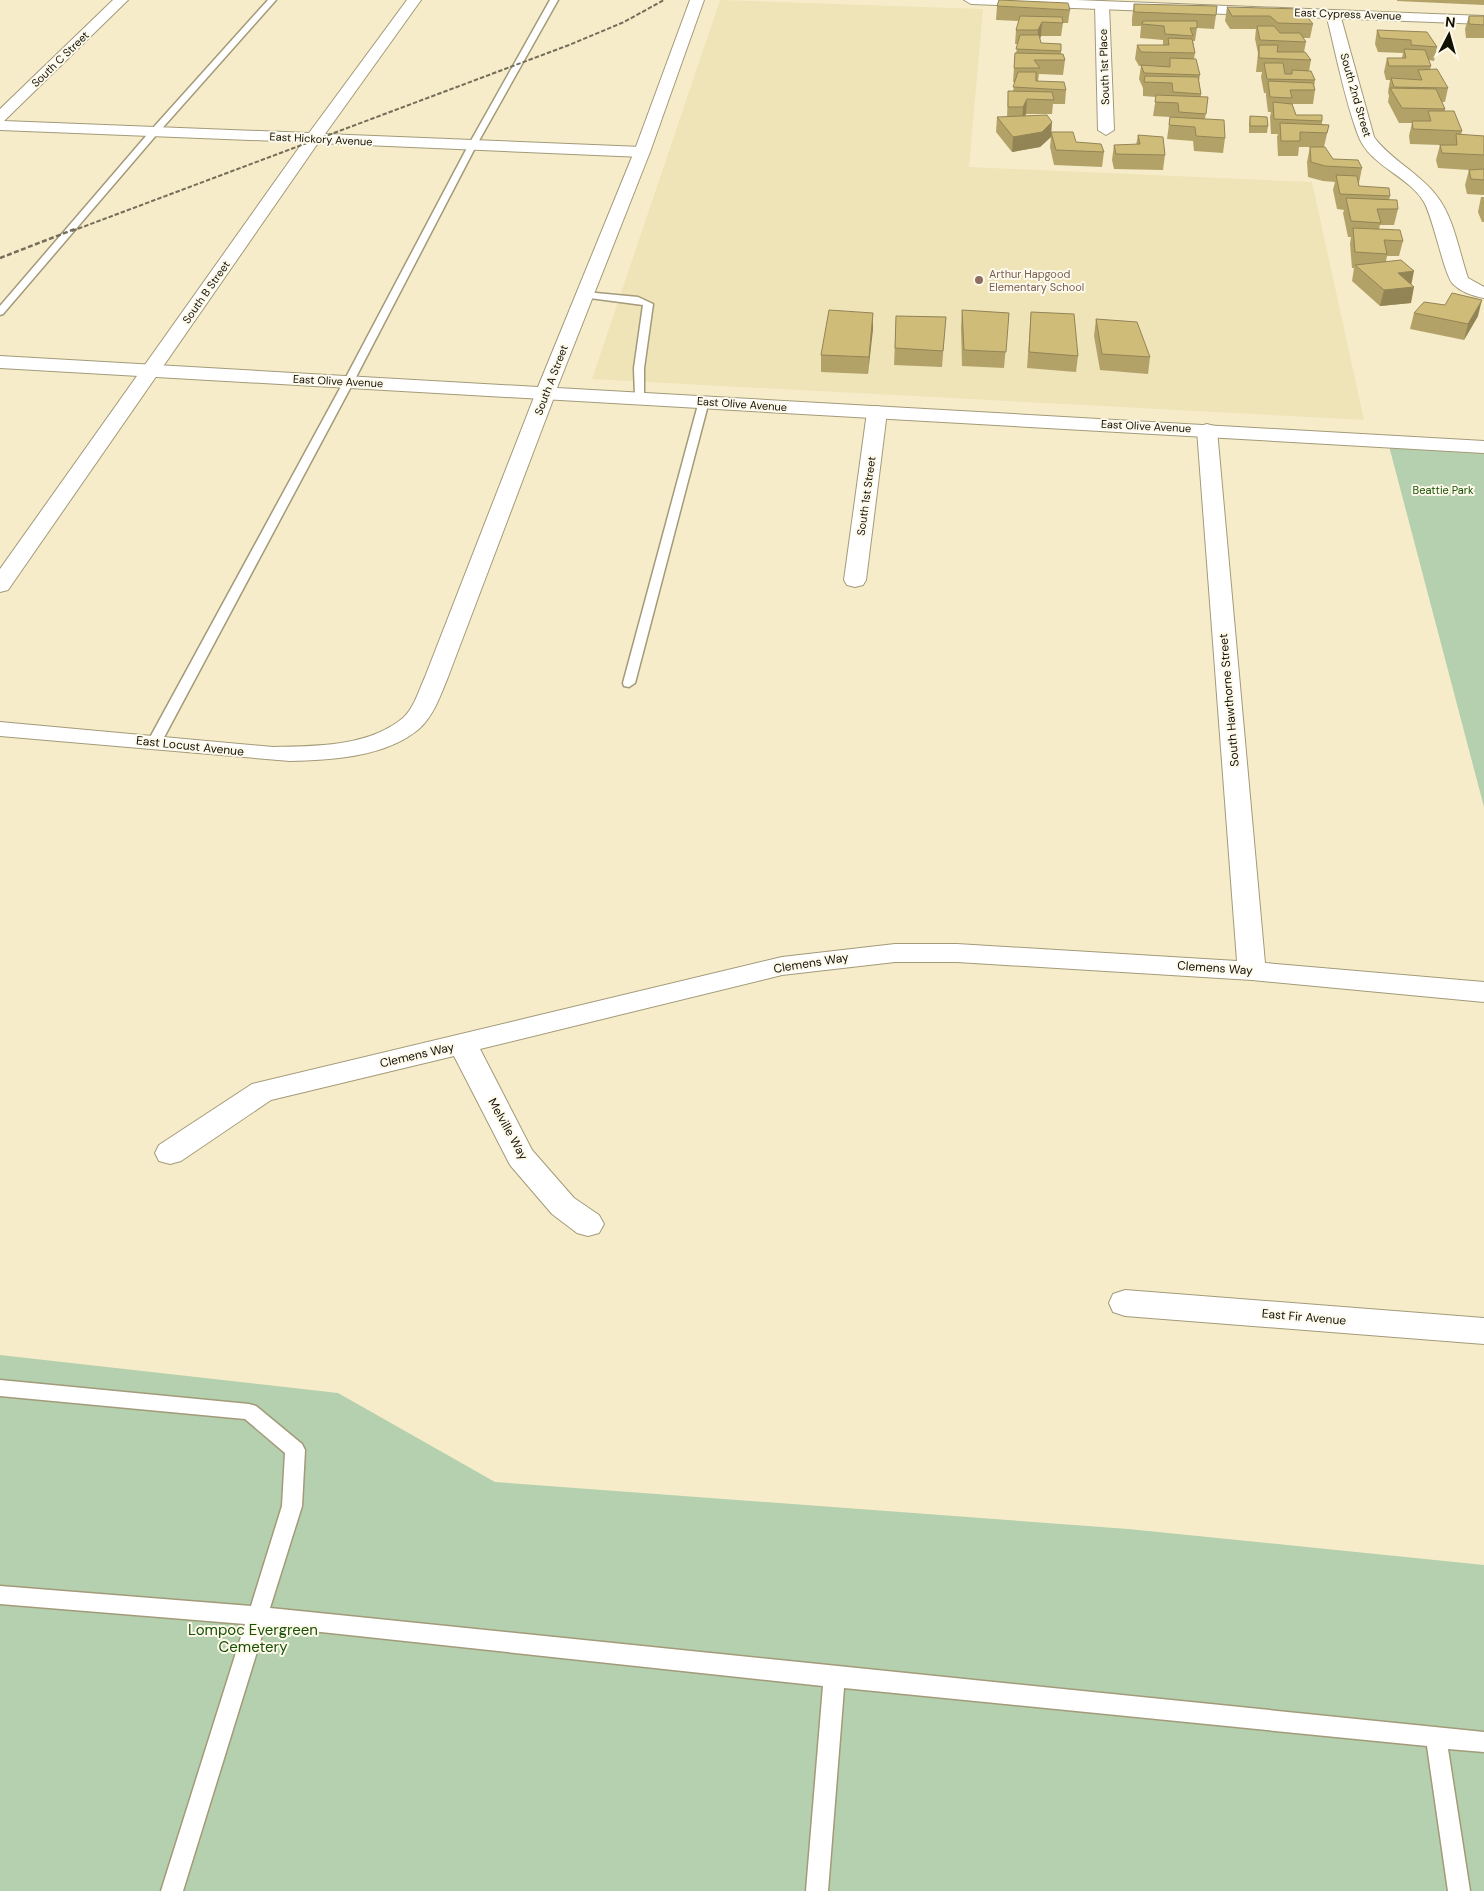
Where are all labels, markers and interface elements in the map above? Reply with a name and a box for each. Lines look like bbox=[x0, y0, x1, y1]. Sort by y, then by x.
street label: East Cypress Avenue bbox=[1294, 5, 1402, 23]
north arrow bbox=[1424, 10, 1474, 60]
text: N bbox=[1444, 13, 1456, 32]
street label: South C Street bbox=[28, 28, 92, 90]
street label: South 1st Place bbox=[1096, 29, 1112, 105]
street label: South 2nd Street bbox=[1337, 52, 1375, 138]
street label: East Hickory Avenue bbox=[269, 129, 373, 149]
street label: South B Street bbox=[179, 258, 233, 326]
place label: Arthur Hapgood Elementary School bbox=[989, 267, 1084, 294]
marker: Arthur Hapgood Elementary School bbox=[973, 274, 985, 286]
street label: South A Street bbox=[531, 343, 571, 417]
street label: East Olive Avenue bbox=[292, 372, 384, 390]
street label: East Olive Avenue bbox=[696, 394, 788, 414]
street label: East Olive Avenue bbox=[1100, 417, 1192, 435]
street label: South 1st Street bbox=[854, 455, 878, 537]
park label: Beattie Park bbox=[1413, 483, 1474, 497]
street label: South Hawthorne Street bbox=[1215, 632, 1243, 767]
street label: East Locust Avenue bbox=[135, 732, 245, 760]
street label: Clemens Way bbox=[772, 949, 850, 977]
street label: Clemens Way bbox=[1177, 957, 1254, 979]
street label: Clemens Way bbox=[378, 1039, 456, 1071]
street label: Melville Way bbox=[484, 1095, 532, 1163]
street label: East Fir Avenue bbox=[1261, 1305, 1347, 1329]
park label: Lompoc Evergreen Cemetery bbox=[188, 1620, 318, 1657]

